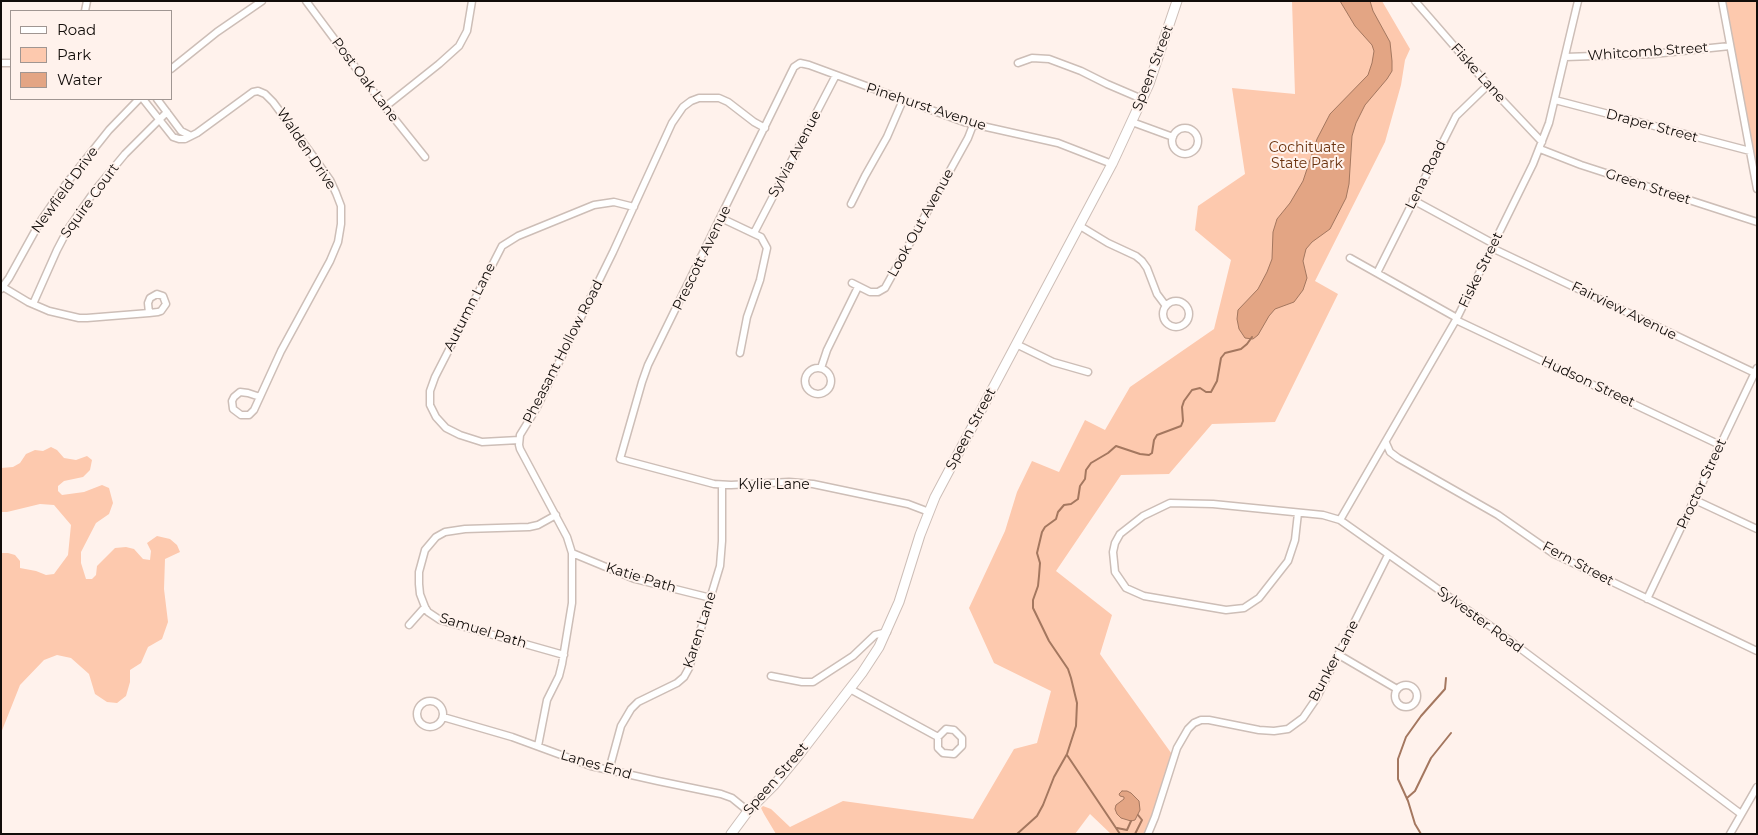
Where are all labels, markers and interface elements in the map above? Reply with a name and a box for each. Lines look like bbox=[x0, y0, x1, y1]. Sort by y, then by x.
legend bbox=[10, 10, 172, 100]
text: Road bbox=[57, 20, 96, 39]
street label: Speen Street bbox=[1129, 23, 1177, 113]
street label: Post Oak Lane bbox=[328, 34, 402, 126]
street label: Whitcomb Street bbox=[1587, 39, 1709, 65]
street label: Fiske Lane bbox=[1447, 40, 1509, 106]
text: Park bbox=[57, 45, 91, 64]
text: Water bbox=[57, 70, 103, 89]
street label: Pinehurst Avenue bbox=[864, 80, 988, 134]
street label: Walden Drive bbox=[273, 105, 339, 193]
street label: Draper Street bbox=[1604, 106, 1700, 146]
street label: Sylvia Avenue bbox=[765, 108, 825, 200]
street label: Lena Road bbox=[1402, 138, 1450, 212]
park label: Cochituate State Park bbox=[1269, 140, 1345, 172]
street label: Newfield Drive bbox=[28, 144, 102, 236]
street label: Squire Court bbox=[57, 160, 123, 242]
street label: Green Street bbox=[1603, 165, 1693, 209]
street label: Look Out Avenue bbox=[884, 166, 958, 280]
street label: Prescott Avenue bbox=[669, 203, 735, 313]
street label: Fiske Street bbox=[1455, 229, 1507, 311]
street label: Autumn Lane bbox=[441, 260, 499, 354]
street label: Pheasant Hollow Road bbox=[519, 277, 607, 427]
street label: Fairview Avenue bbox=[1569, 278, 1679, 344]
street label: Hudson Street bbox=[1539, 353, 1637, 411]
street label: Speen Street bbox=[942, 385, 1000, 473]
street label: Proctor Street bbox=[1674, 436, 1730, 532]
street label: Kylie Lane bbox=[738, 477, 810, 493]
street label: Fern Street bbox=[1540, 538, 1616, 590]
street label: Katie Path bbox=[604, 559, 678, 597]
street label: Sylvester Road bbox=[1434, 583, 1526, 657]
street label: Karen Lane bbox=[680, 590, 720, 670]
street label: Samuel Path bbox=[437, 610, 529, 652]
street label: Bunker Lane bbox=[1306, 617, 1362, 705]
street label: Speen Street bbox=[740, 739, 812, 819]
street label: Lanes End bbox=[558, 747, 634, 783]

